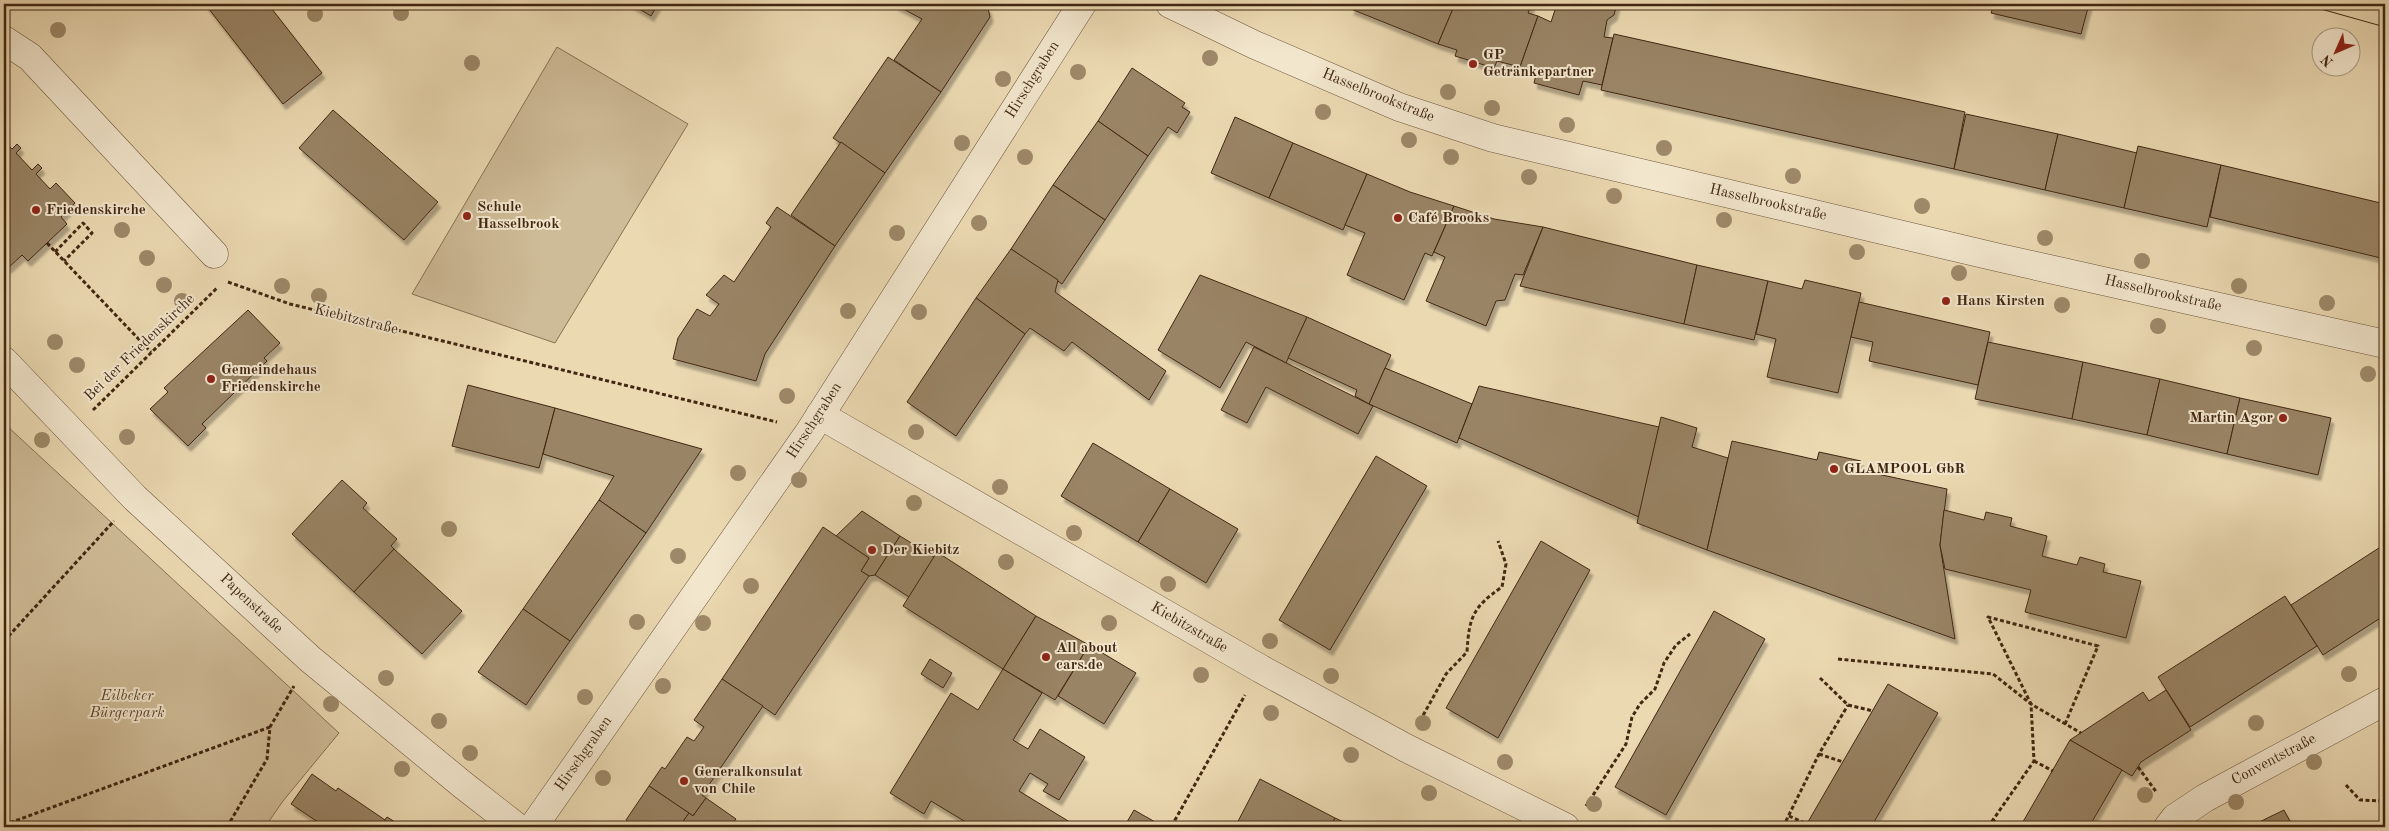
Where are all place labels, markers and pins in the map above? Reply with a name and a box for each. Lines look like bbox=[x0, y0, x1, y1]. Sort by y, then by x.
place label: GP Getränkepartner bbox=[1483, 48, 1594, 80]
marker: GP Getränkepartner bbox=[1467, 58, 1479, 70]
place label: Schule Hasselbrook bbox=[477, 200, 560, 232]
place label: Friedenskirche bbox=[46, 203, 146, 218]
marker: Friedenskirche bbox=[30, 204, 42, 216]
marker: Schule Hasselbrook bbox=[461, 210, 473, 222]
place label: Café Brooks bbox=[1408, 211, 1489, 226]
marker: Café Brooks bbox=[1392, 212, 1404, 224]
place label: Hans Kirsten bbox=[1956, 294, 2045, 309]
marker: Hans Kirsten bbox=[1940, 295, 1952, 307]
place label: Gemeindehaus Friedenskirche bbox=[221, 363, 321, 395]
marker: Gemeindehaus Friedenskirche bbox=[205, 373, 217, 385]
place label: Martin Agor bbox=[2189, 411, 2273, 426]
marker: Martin Agor bbox=[2277, 412, 2289, 424]
place label: GLAMPOOL GbR bbox=[1844, 462, 1965, 477]
marker: GLAMPOOL GbR bbox=[1828, 463, 1840, 475]
place label: Der Kiebitz bbox=[882, 543, 959, 558]
marker: Der Kiebitz bbox=[866, 544, 878, 556]
place label: All about cars.de bbox=[1056, 641, 1118, 673]
marker: All about cars.de bbox=[1040, 651, 1052, 663]
place label: Generalkonsulat von Chile bbox=[694, 765, 803, 797]
marker: Generalkonsulat von Chile bbox=[678, 775, 690, 787]

